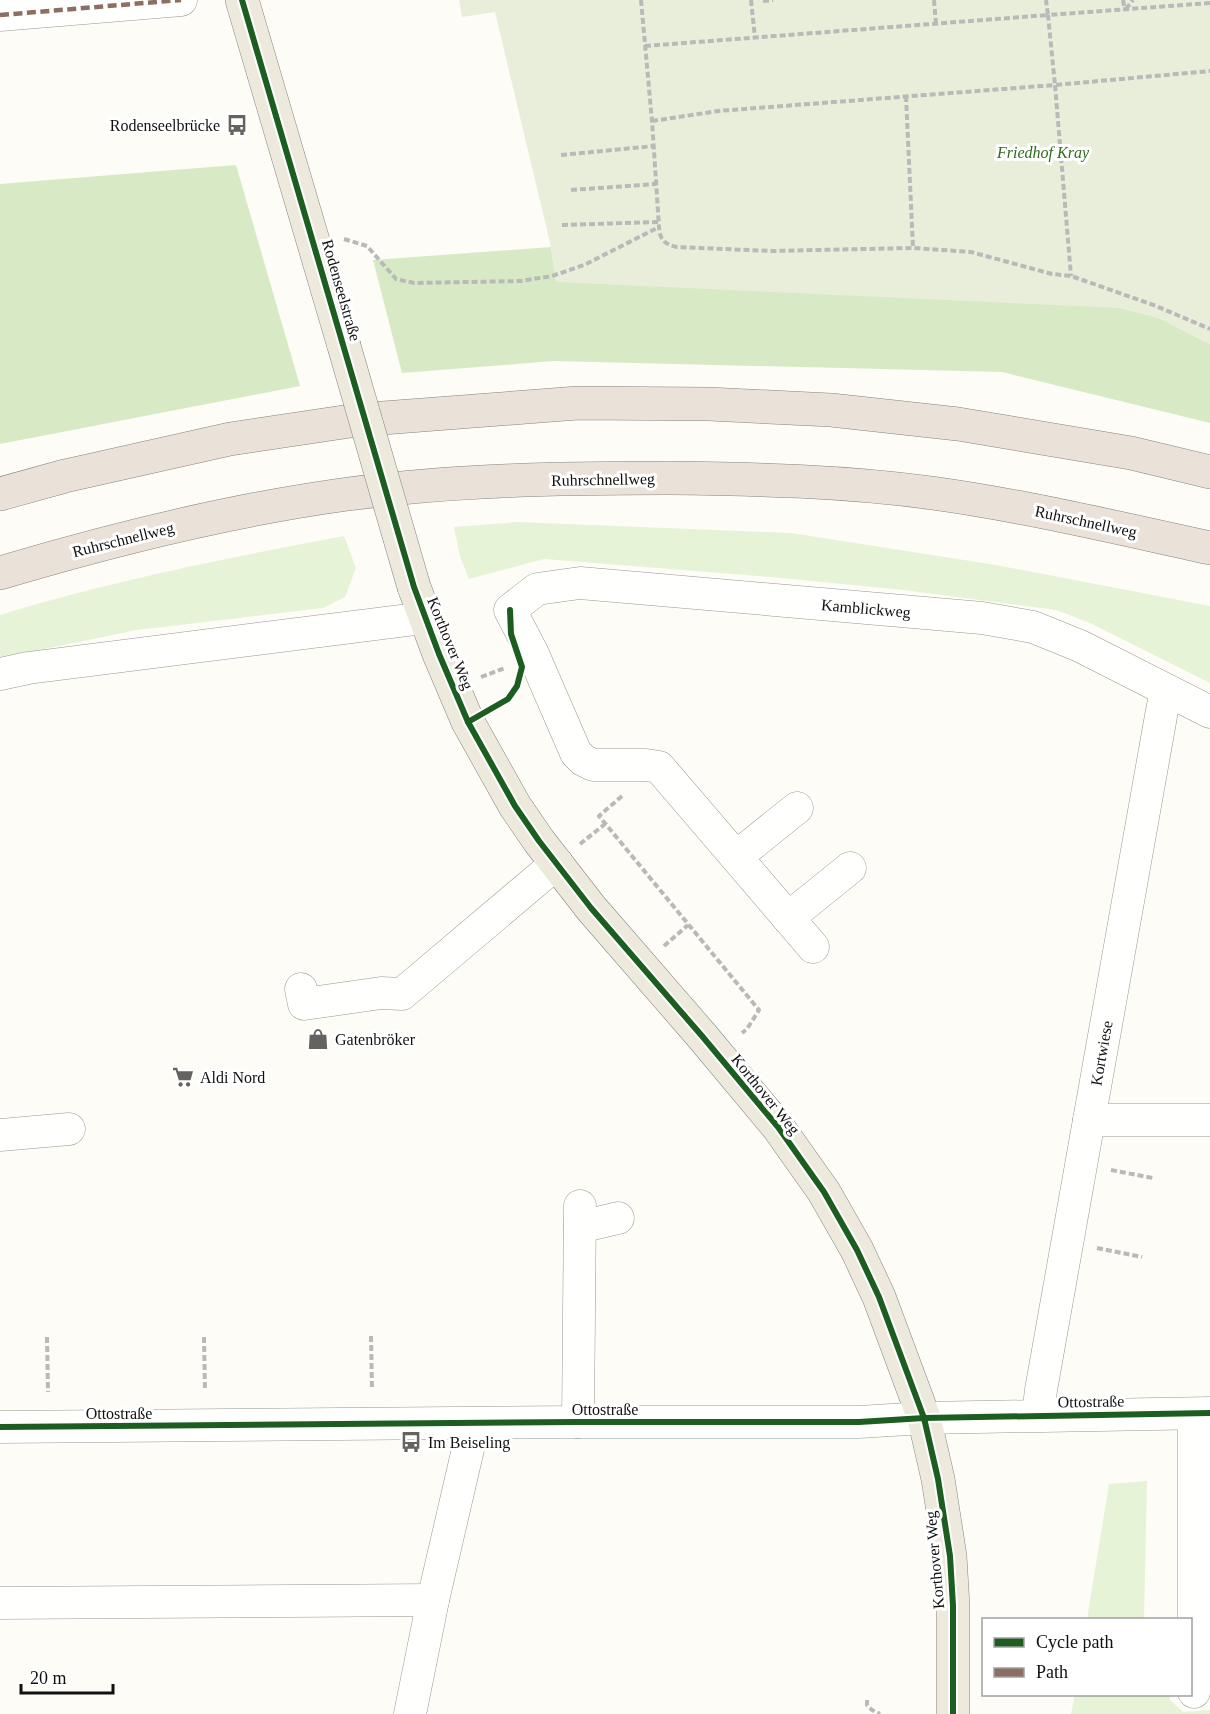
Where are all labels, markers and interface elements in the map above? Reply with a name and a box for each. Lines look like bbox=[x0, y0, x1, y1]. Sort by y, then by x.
bus stop icon: Rodenseelbrücke bbox=[225, 113, 249, 137]
place label: Rodenseelbrücke bbox=[110, 117, 220, 134]
park label: Friedhof Kray bbox=[996, 144, 1090, 162]
street label: Rodenseelstraße bbox=[319, 237, 364, 343]
street label: Ruhrschnellweg bbox=[551, 470, 655, 490]
street label: Ruhrschnellweg bbox=[1033, 502, 1139, 542]
street label: Ruhrschnellweg bbox=[71, 519, 176, 561]
street label: Korthover Weg bbox=[423, 594, 477, 692]
street label: Kamblickweg bbox=[820, 596, 911, 622]
street label: Kortwiese bbox=[1087, 1019, 1116, 1087]
shop icon: Gatenbröker bbox=[306, 1027, 330, 1051]
place label: Gatenbröker bbox=[335, 1031, 416, 1048]
street label: Korthover Weg bbox=[727, 1051, 803, 1139]
supermarket icon: Aldi Nord bbox=[171, 1065, 195, 1089]
place label: Aldi Nord bbox=[200, 1069, 265, 1086]
street label: Ottostraße bbox=[1058, 1392, 1124, 1411]
street label: Ottostraße bbox=[572, 1401, 638, 1418]
street label: Ottostraße bbox=[86, 1405, 152, 1422]
bus stop icon: Im Beiseling bbox=[399, 1430, 423, 1454]
place label: Im Beiseling bbox=[428, 1434, 510, 1452]
street label: Korthover Weg bbox=[922, 1510, 948, 1610]
legend bbox=[982, 1618, 1192, 1696]
text: Cycle path bbox=[1036, 1632, 1113, 1652]
scale bar bbox=[21, 1657, 112, 1695]
text: Path bbox=[1036, 1662, 1068, 1682]
text: 20 m bbox=[30, 1668, 67, 1688]

